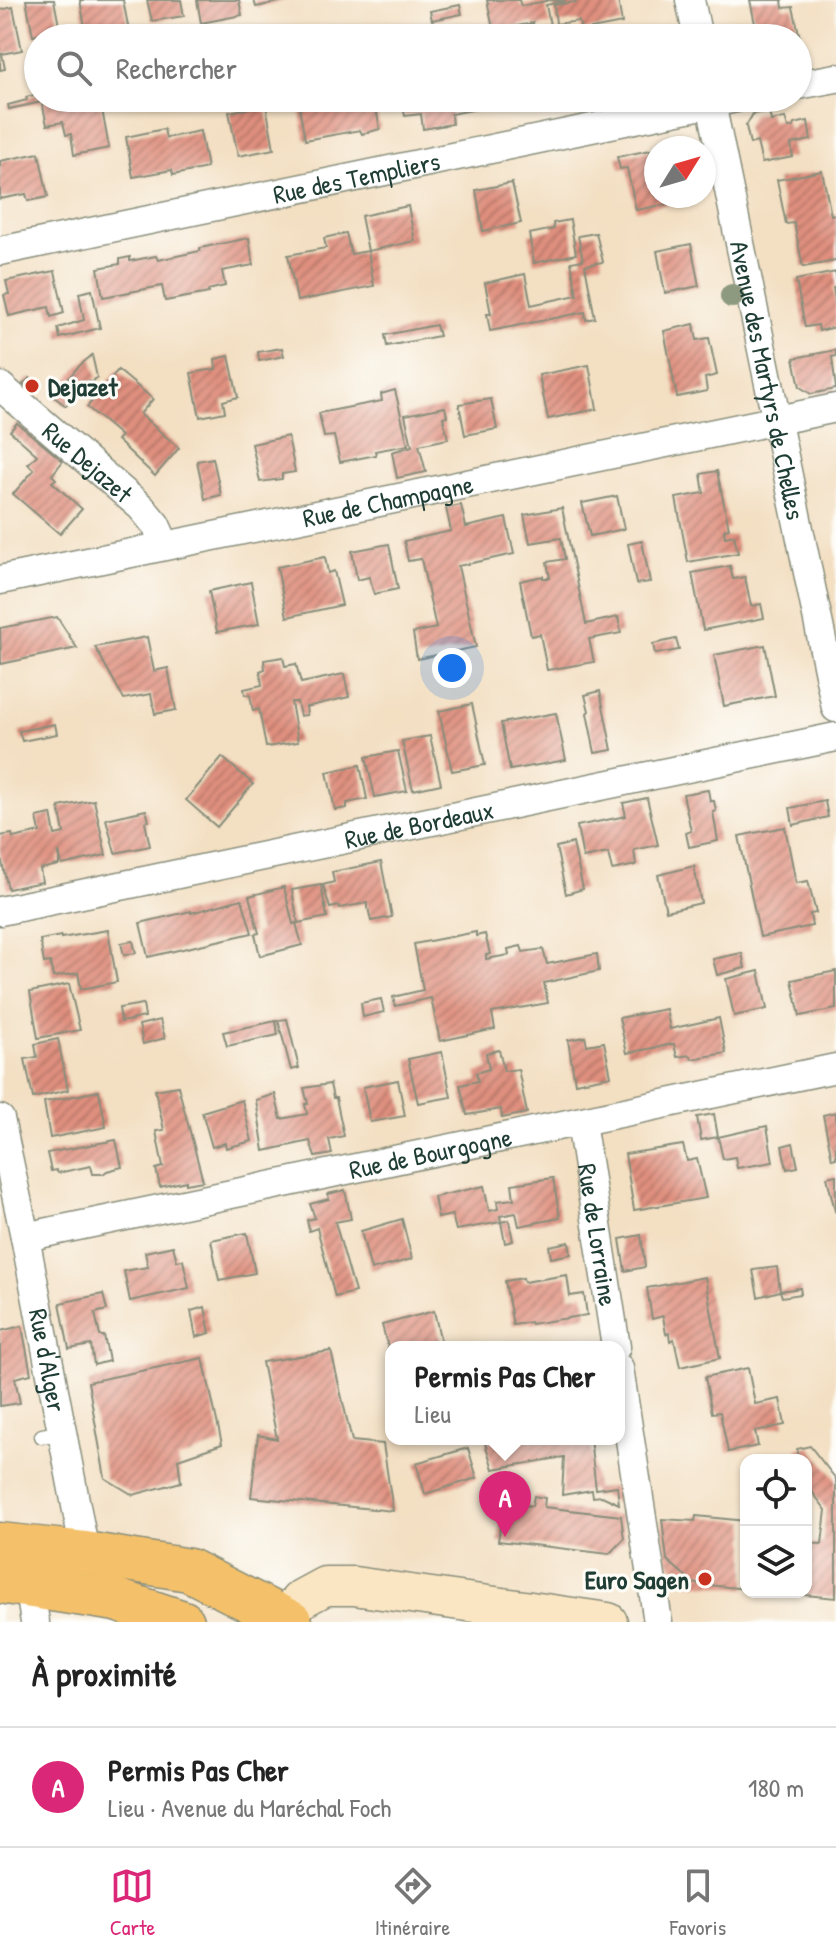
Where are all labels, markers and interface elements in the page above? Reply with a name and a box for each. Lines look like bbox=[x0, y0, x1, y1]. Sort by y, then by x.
search box bbox=[24, 24, 812, 112]
icon: search bbox=[52, 46, 96, 90]
text: Rechercher bbox=[116, 48, 237, 88]
north arrow bbox=[644, 136, 716, 208]
street label: Rue des Templiers bbox=[270, 143, 443, 211]
street label: Avenue des Martyrs de Chelles bbox=[722, 238, 814, 523]
place label: Dejazet bbox=[48, 369, 118, 404]
marker: Dejazet bbox=[23, 377, 41, 395]
street label: Rue Dejazet bbox=[36, 413, 141, 511]
street label: Rue de Champagne bbox=[300, 466, 476, 535]
your location bbox=[432, 648, 472, 688]
street label: Rue de Bordeaux bbox=[341, 791, 497, 856]
street label: Rue de Bourgogne bbox=[346, 1119, 515, 1186]
street label: Rue de Lorraine bbox=[570, 1161, 627, 1308]
street label: Rue d'Alger bbox=[21, 1306, 75, 1415]
popup bbox=[385, 1341, 625, 1445]
text: Permis Pas Cher bbox=[415, 1356, 595, 1396]
text: Lieu bbox=[415, 1396, 451, 1431]
map controls bbox=[740, 1454, 812, 1598]
button: locate bbox=[740, 1454, 812, 1526]
pin: A bbox=[479, 1471, 531, 1537]
button: layers bbox=[740, 1526, 812, 1598]
place label: Euro Sagen bbox=[585, 1562, 689, 1598]
marker: Euro Sagen bbox=[696, 1570, 714, 1588]
text: À proximité bbox=[32, 1651, 177, 1697]
text: Permis Pas Cher bbox=[108, 1750, 289, 1790]
text: A bbox=[52, 1770, 64, 1805]
text: 180 m bbox=[748, 1770, 804, 1805]
text: Lieu · Avenue du Maréchal Foch bbox=[108, 1790, 391, 1825]
tab: Carte bbox=[110, 1864, 155, 1942]
tab: Itinéraire bbox=[375, 1864, 450, 1942]
tab: Favoris bbox=[670, 1864, 726, 1942]

